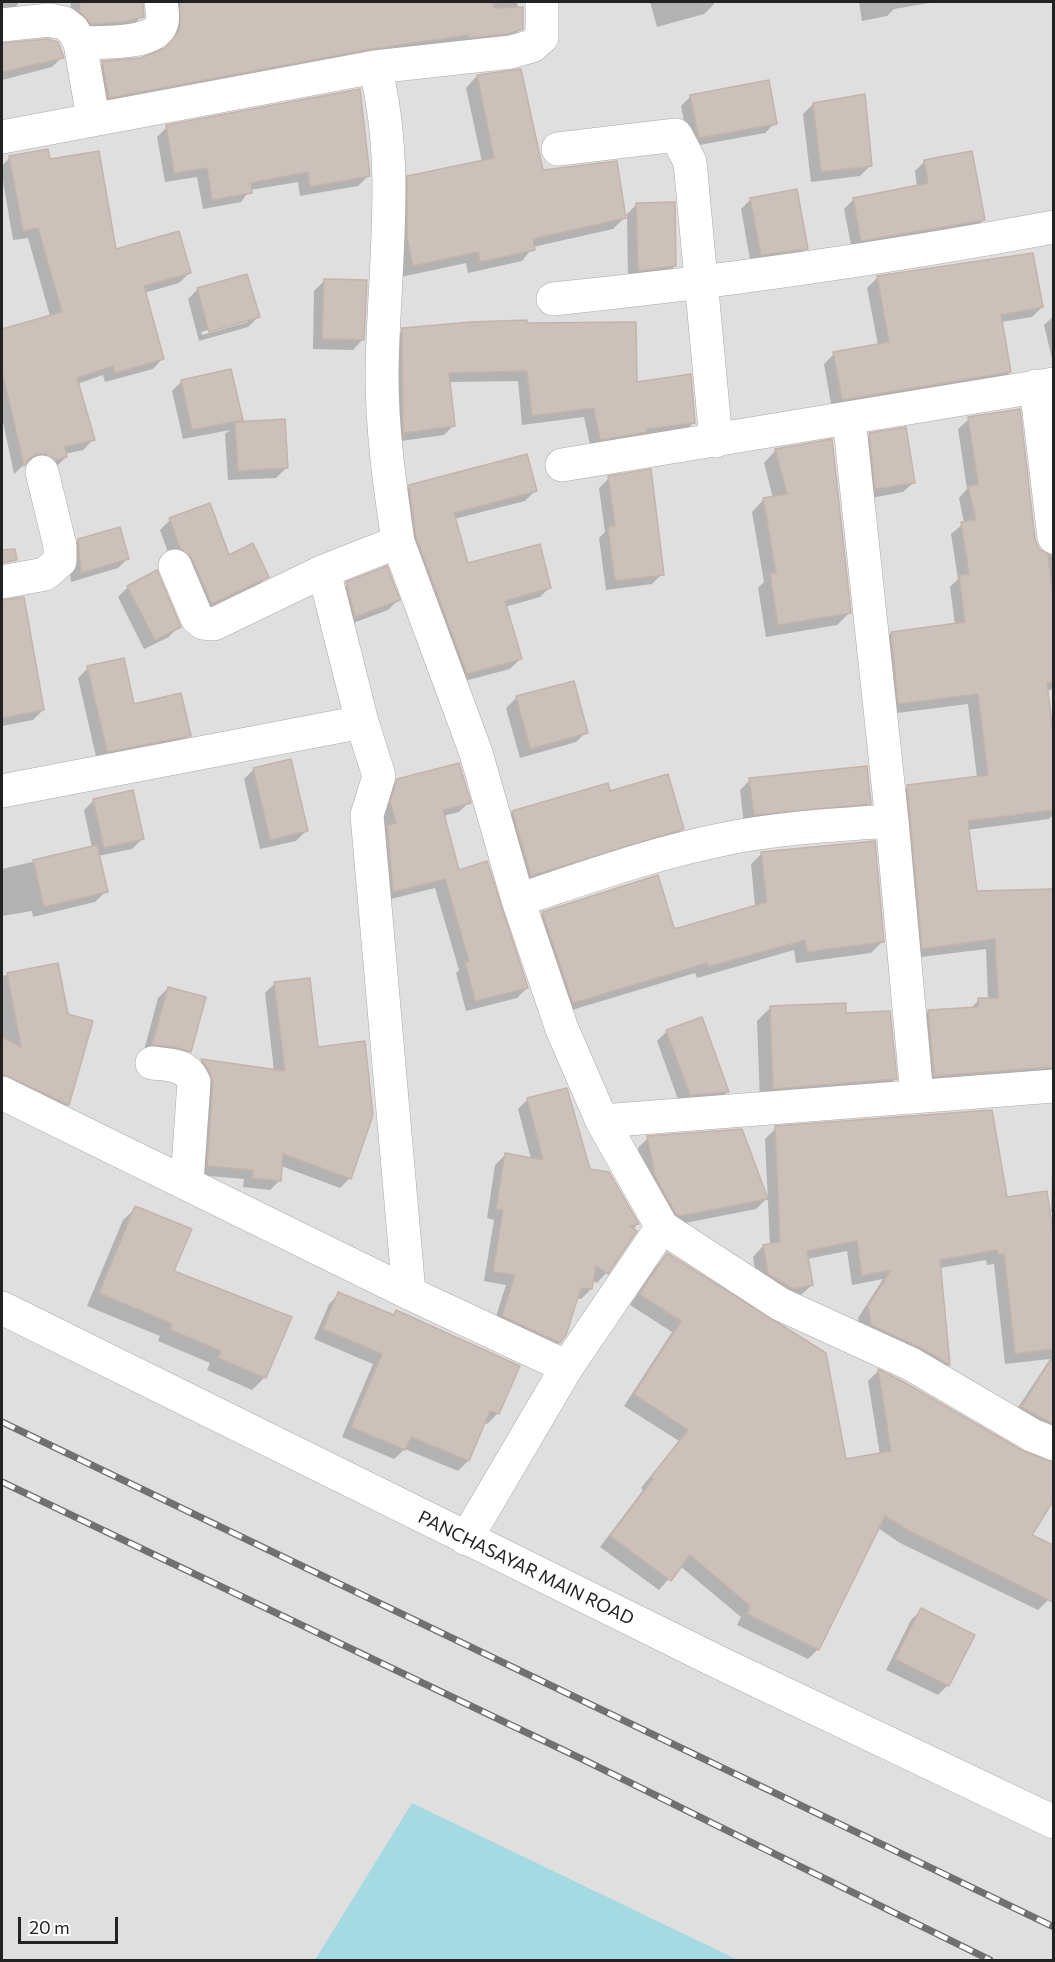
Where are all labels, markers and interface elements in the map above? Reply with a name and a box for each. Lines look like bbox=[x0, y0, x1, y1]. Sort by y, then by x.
street label: PANCHASAYAR MAIN ROAD bbox=[415, 1506, 637, 1630]
scale bar bbox=[21, 1905, 122, 1943]
text: 20 m bbox=[29, 1916, 70, 1938]

